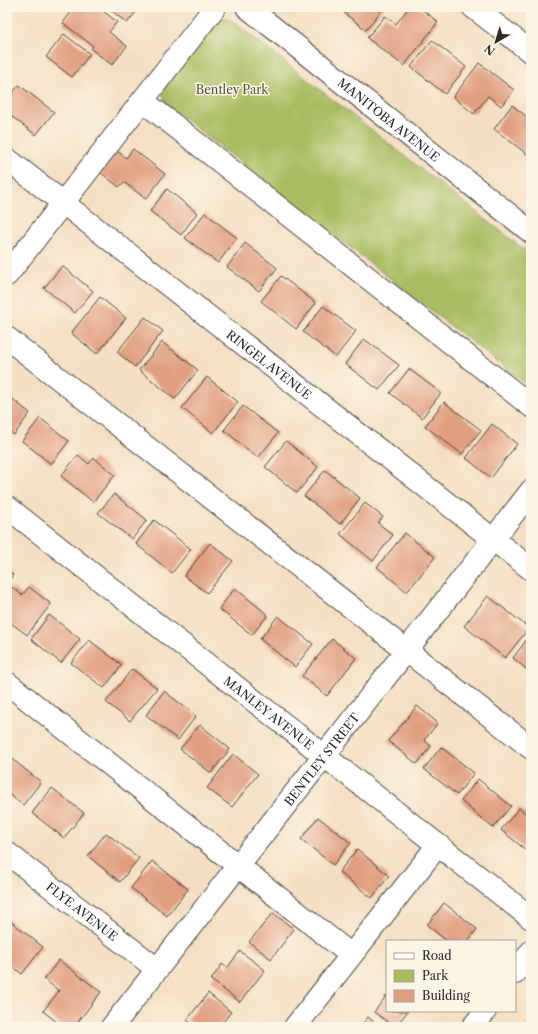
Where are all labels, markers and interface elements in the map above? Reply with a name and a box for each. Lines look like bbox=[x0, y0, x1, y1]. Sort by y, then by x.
north arrow bbox=[476, 22, 516, 62]
text: N bbox=[481, 41, 498, 58]
street label: MANITOBA AVENUE bbox=[335, 74, 443, 164]
park label: Bentley Park bbox=[196, 82, 269, 97]
street label: RINGEL AVENUE bbox=[224, 326, 315, 402]
street label: MANLEY AVENUE bbox=[221, 673, 317, 752]
street label: BENTLEY STREET bbox=[281, 710, 362, 808]
street label: FLYE AVENUE bbox=[43, 879, 121, 943]
legend bbox=[386, 940, 516, 1012]
text: Road bbox=[422, 948, 452, 963]
text: Park bbox=[422, 968, 449, 983]
text: Building bbox=[422, 988, 470, 1003]

